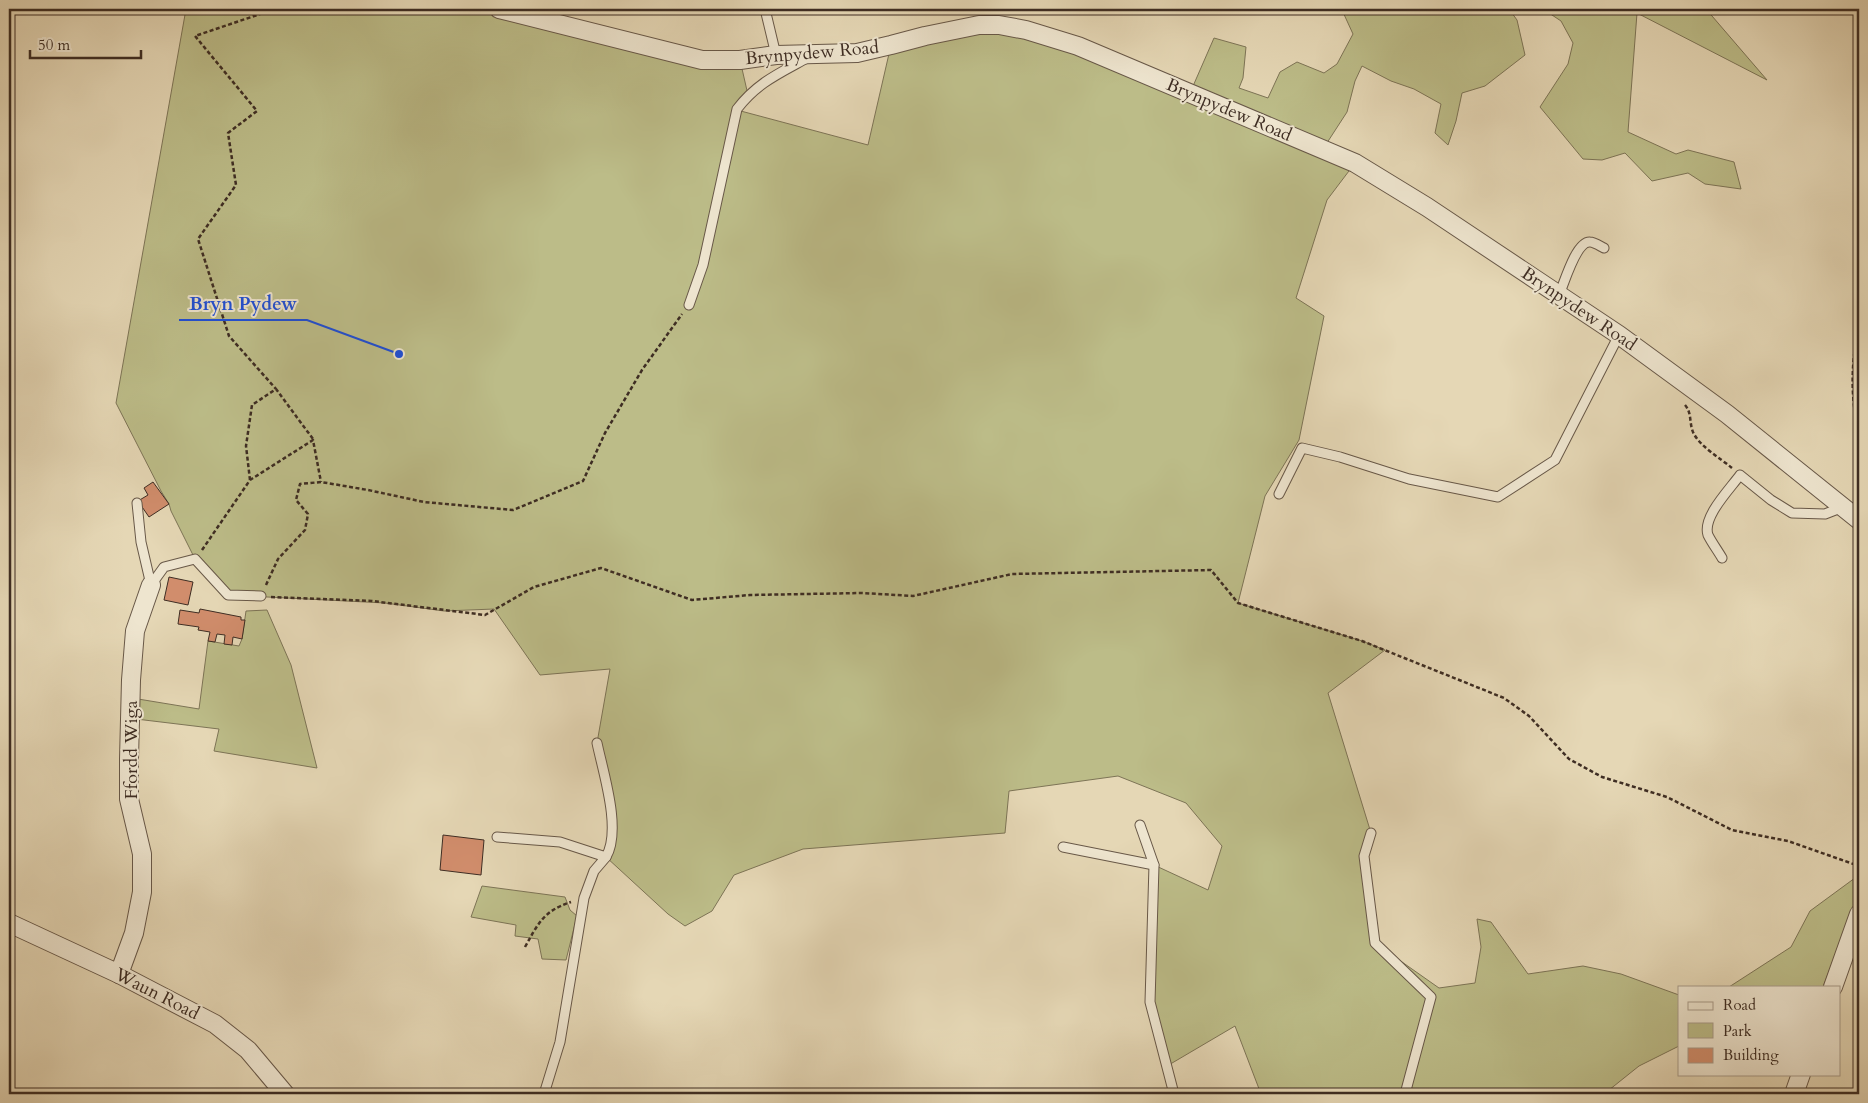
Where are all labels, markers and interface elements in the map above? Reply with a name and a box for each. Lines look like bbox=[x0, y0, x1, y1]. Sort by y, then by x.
scale bar bbox=[30, 28, 141, 60]
text: 50 m bbox=[38, 35, 70, 55]
street label: Brynpydew Road bbox=[744, 35, 880, 71]
street label: Brynpydew Road bbox=[1162, 72, 1296, 148]
street label: Brynpydew Road bbox=[1516, 261, 1642, 357]
callout: Bryn Pydew bbox=[179, 286, 307, 320]
text: Bryn Pydew bbox=[189, 291, 297, 317]
street label: Ffordd Wiga bbox=[119, 700, 144, 799]
street label: Waun Road bbox=[109, 961, 204, 1026]
legend bbox=[1678, 986, 1840, 1076]
text: Road bbox=[1723, 995, 1756, 1015]
text: Park bbox=[1723, 1021, 1752, 1041]
text: Building bbox=[1723, 1045, 1779, 1065]

